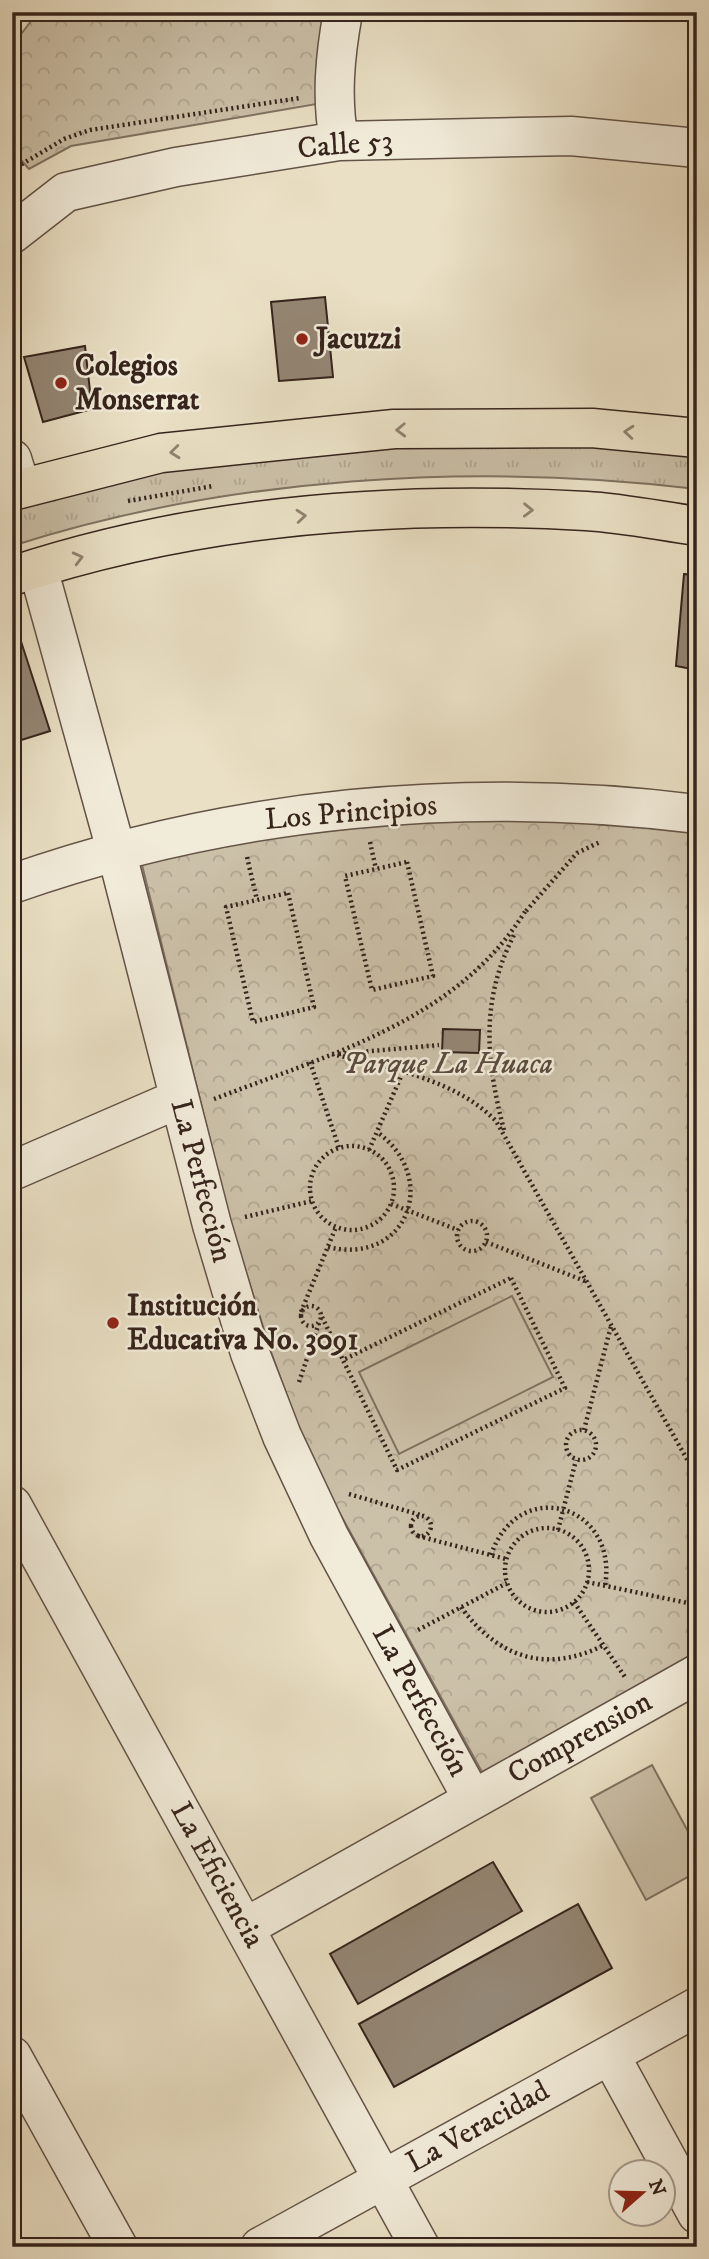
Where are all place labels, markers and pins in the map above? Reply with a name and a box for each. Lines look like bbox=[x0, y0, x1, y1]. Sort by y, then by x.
place label: Jacuzzi bbox=[313, 321, 402, 358]
marker: Jacuzzi bbox=[294, 331, 310, 347]
place label: Colegios Monserrat bbox=[75, 348, 200, 419]
marker: Colegios Monserrat bbox=[53, 375, 69, 391]
place label: Institución Educativa No. 3091 bbox=[127, 1288, 358, 1359]
marker: Institución Educativa No. 3091 bbox=[105, 1315, 121, 1331]

